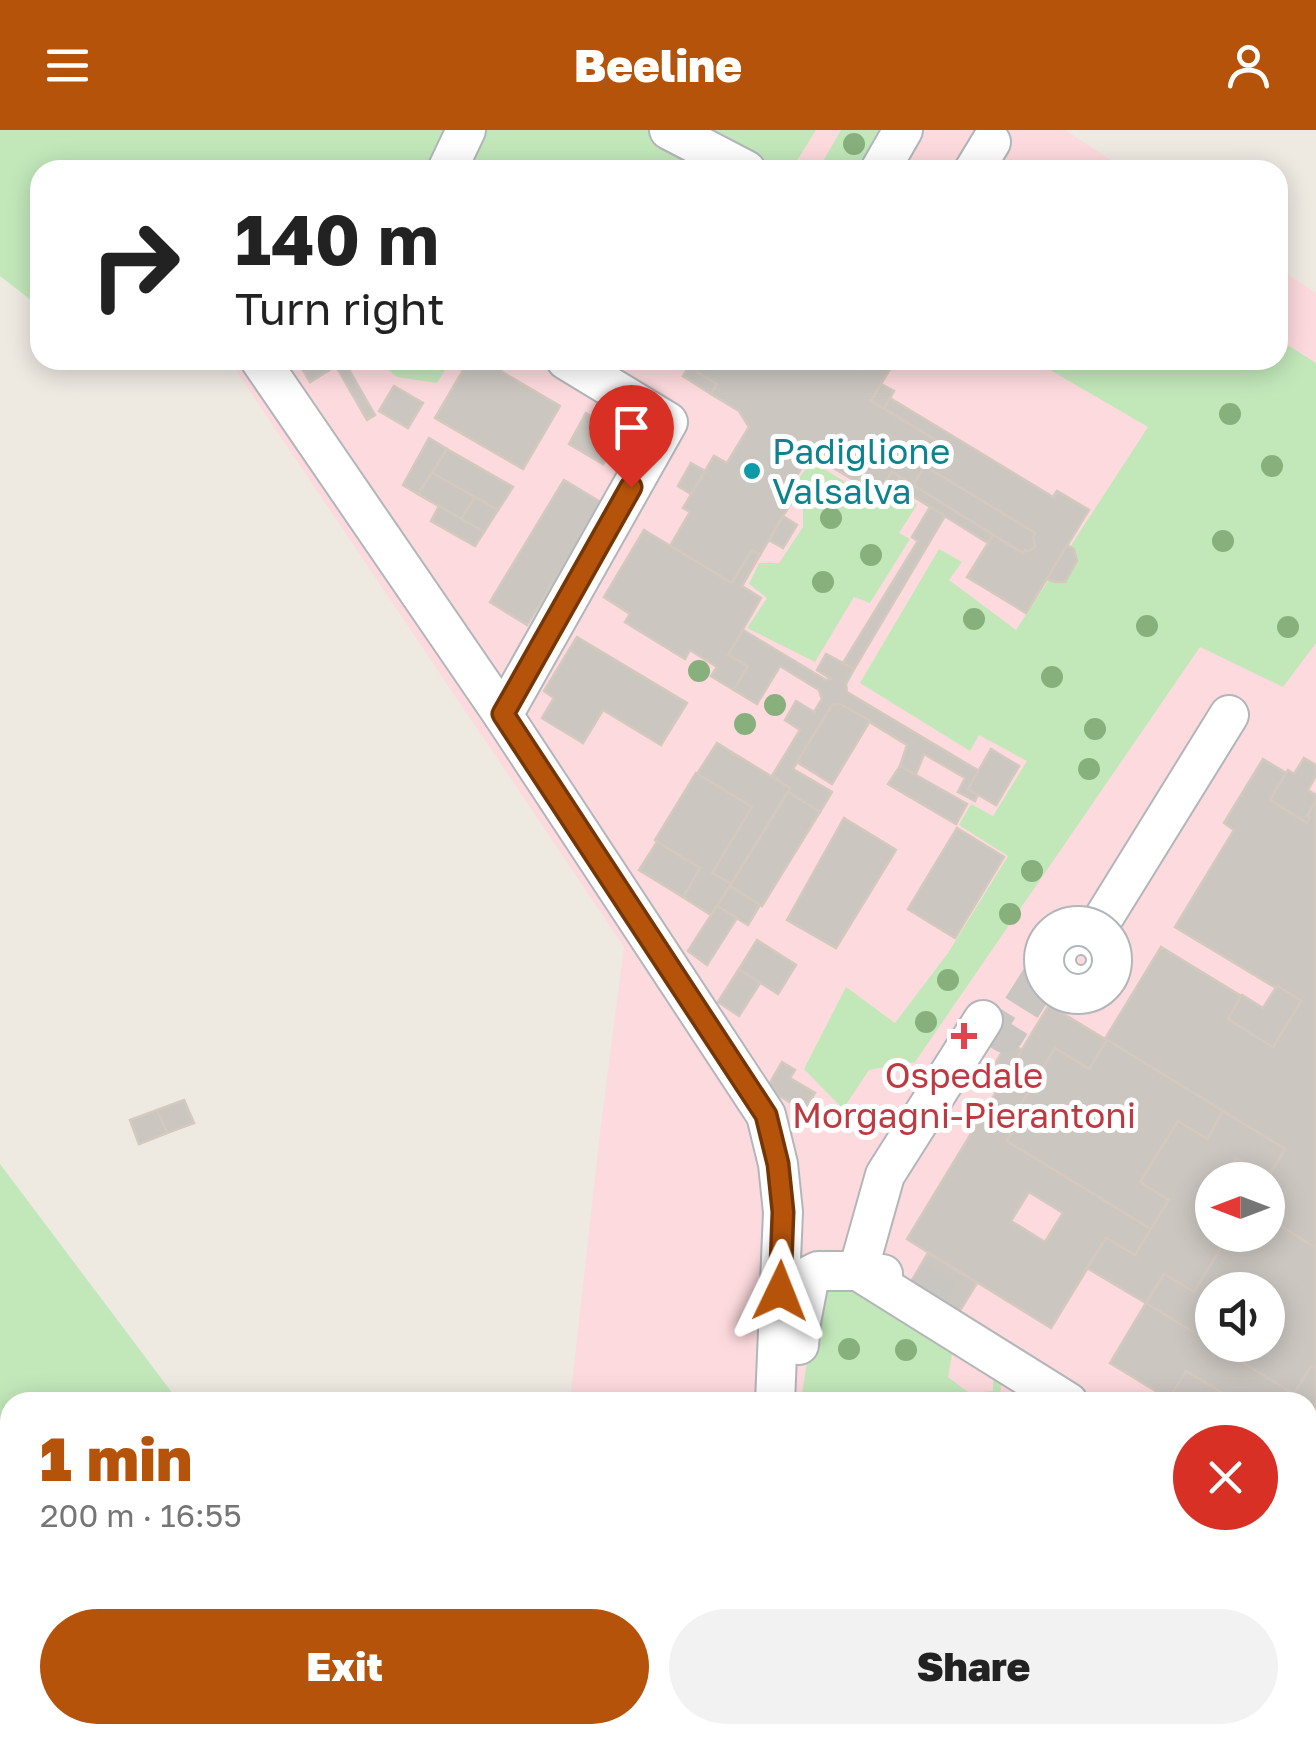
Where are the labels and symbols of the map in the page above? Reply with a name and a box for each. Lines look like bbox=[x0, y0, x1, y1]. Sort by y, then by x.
pin bbox=[589, 385, 674, 488]
place label: Padiglione Valsalva bbox=[772, 430, 950, 512]
marker: Padiglione Valsalva bbox=[741, 460, 763, 482]
marker: Ospedale Morgagni-Pierantoni bbox=[951, 1023, 977, 1049]
place label: Ospedale Morgagni-Pierantoni bbox=[792, 1054, 1136, 1136]
north arrow bbox=[1195, 1162, 1285, 1252]
position arrow bbox=[728, 1239, 832, 1343]

